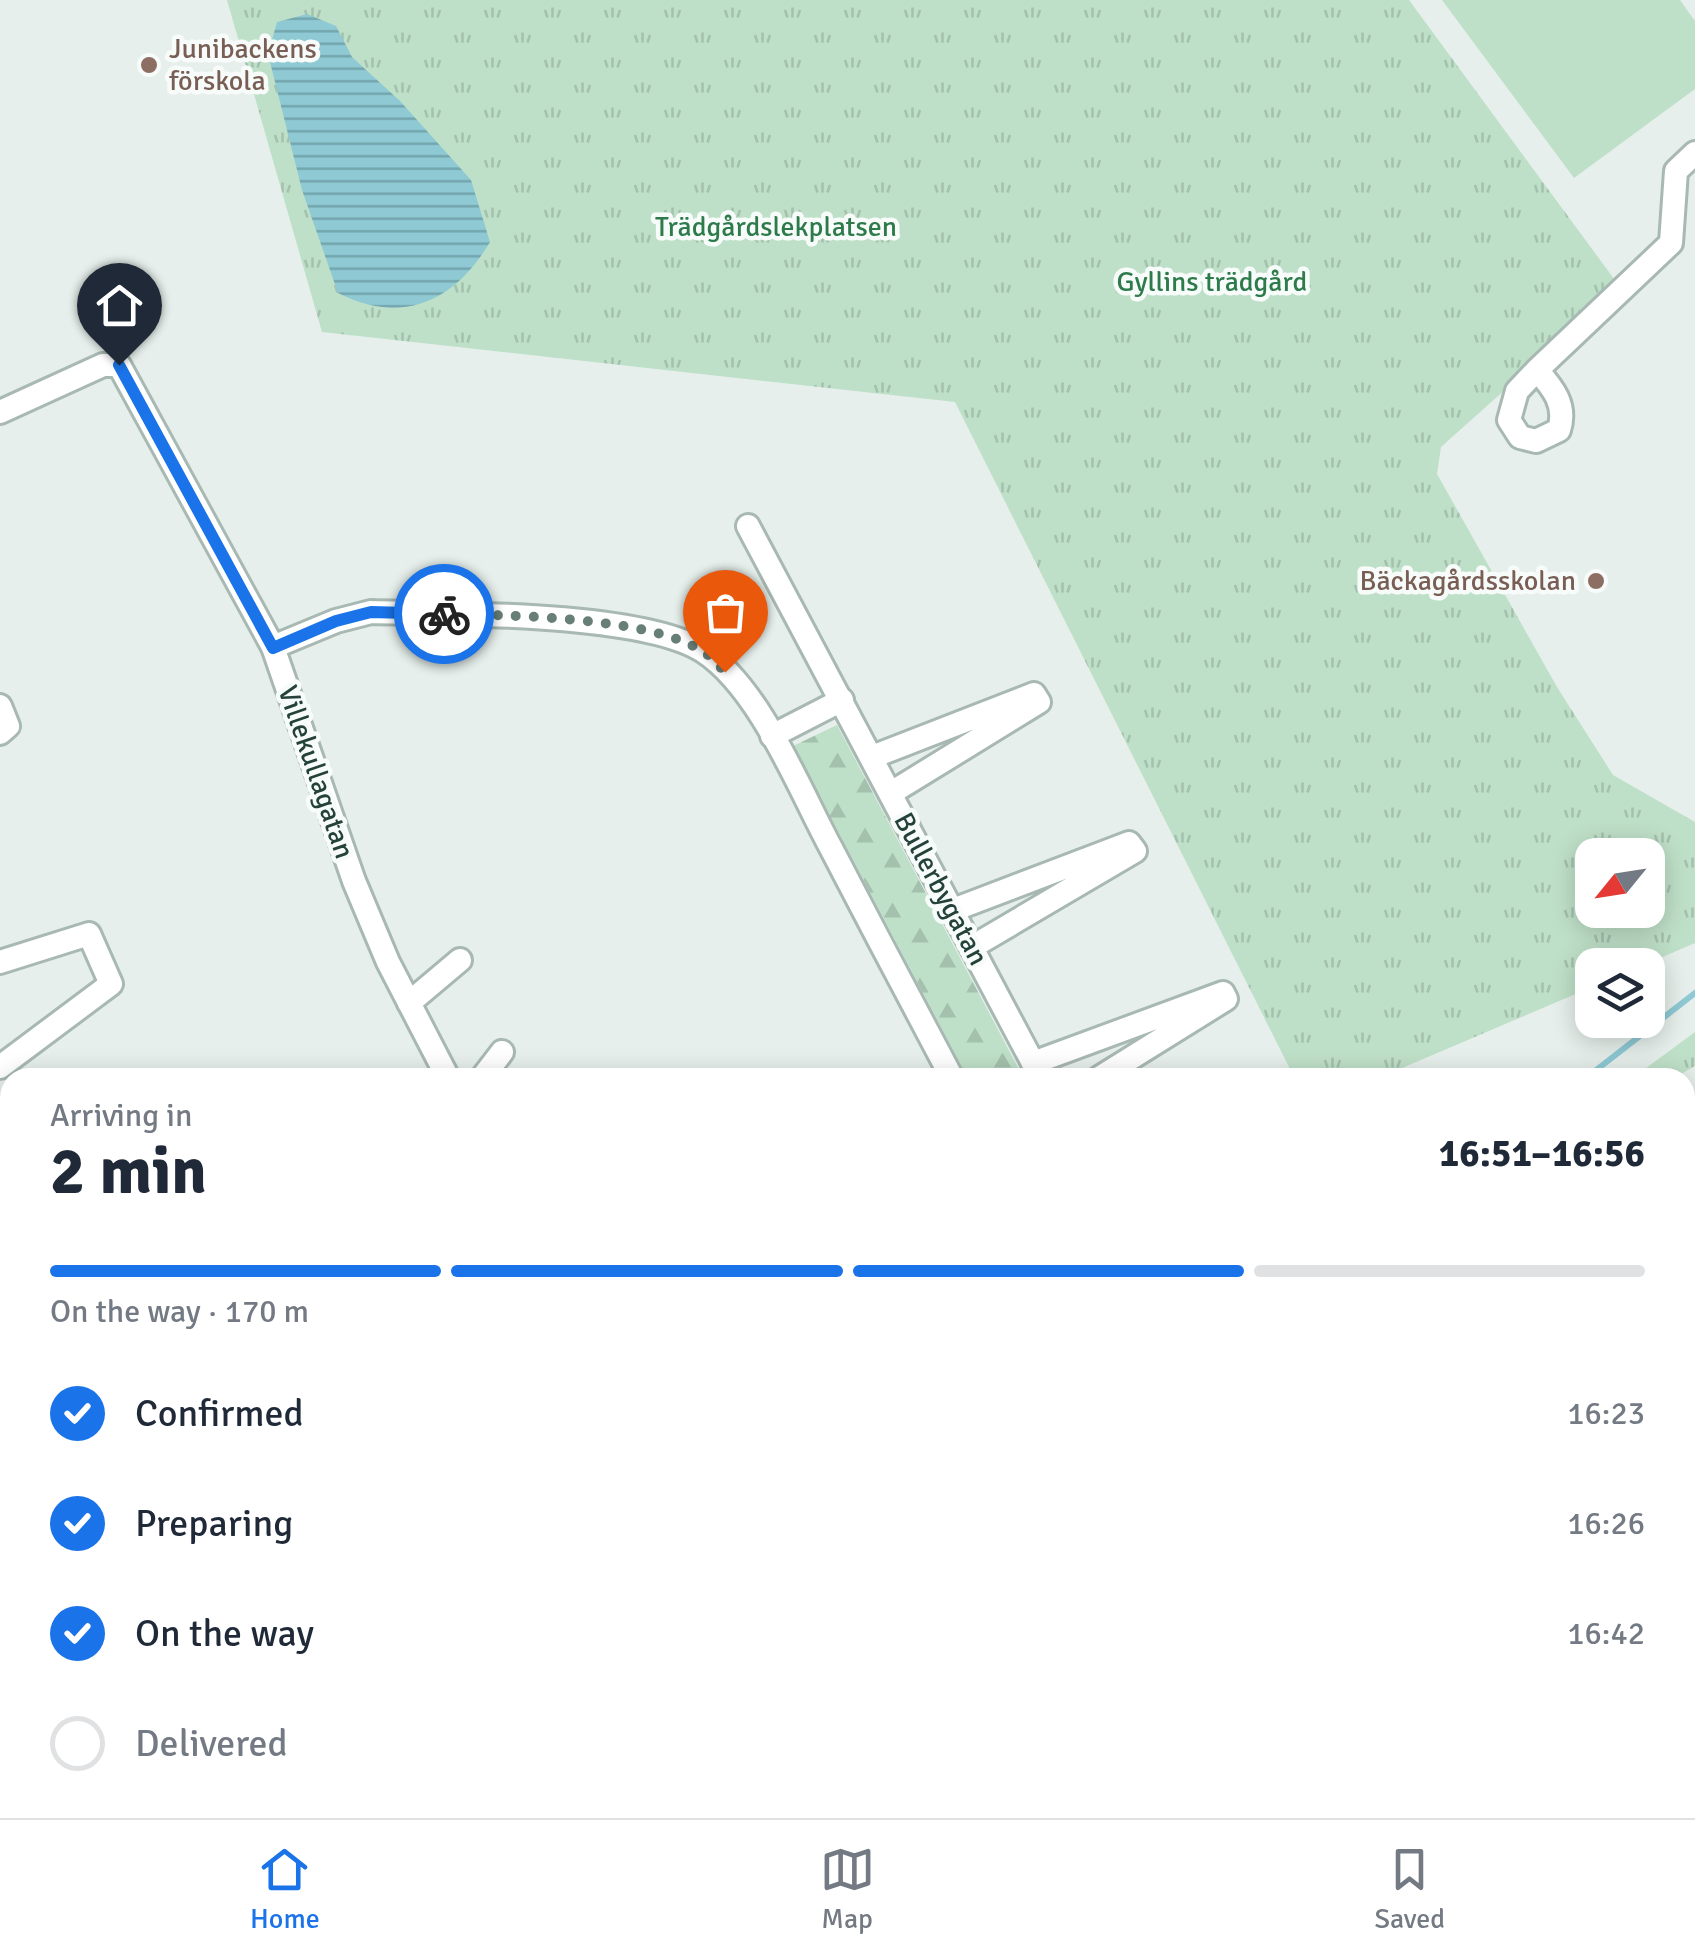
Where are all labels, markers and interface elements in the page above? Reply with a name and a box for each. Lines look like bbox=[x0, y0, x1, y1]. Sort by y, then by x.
place label: Junibackens förskola bbox=[169, 32, 317, 98]
marker: Junibackens förskola bbox=[138, 54, 160, 76]
park label: Trädgårdslekplatsen bbox=[655, 210, 897, 244]
pin bbox=[77, 263, 162, 366]
park label: Gyllins trädgård bbox=[1117, 265, 1307, 299]
icon: home bbox=[92, 278, 147, 333]
courier bbox=[394, 564, 494, 664]
place label: Bäckagårdsskolan bbox=[1359, 564, 1576, 598]
pin bbox=[683, 570, 768, 673]
marker: Bäckagårdsskolan bbox=[1585, 570, 1607, 592]
icon: bag bbox=[698, 585, 753, 640]
icon: bike bbox=[417, 587, 472, 642]
street label: Villekullagatan bbox=[271, 681, 361, 863]
street label: Bullerbygatan bbox=[887, 807, 995, 971]
north arrow bbox=[1575, 838, 1665, 928]
map controls bbox=[1575, 838, 1665, 1038]
button: layers bbox=[1575, 948, 1665, 1038]
text: Arriving in bbox=[50, 1096, 192, 1135]
text: 16:51–16:56 bbox=[1439, 1130, 1645, 1177]
text: 2 min bbox=[50, 1132, 207, 1212]
text: On the way · 170 m bbox=[50, 1292, 309, 1331]
icon: check bbox=[50, 1386, 105, 1441]
text: Confirmed bbox=[135, 1390, 304, 1437]
text: 16:23 bbox=[1567, 1394, 1645, 1433]
icon: check bbox=[50, 1496, 105, 1551]
text: Preparing bbox=[135, 1500, 293, 1547]
text: 16:26 bbox=[1567, 1504, 1645, 1543]
icon: check bbox=[50, 1606, 105, 1661]
text: On the way bbox=[135, 1610, 314, 1657]
text: 16:42 bbox=[1567, 1614, 1645, 1653]
text: Delivered bbox=[135, 1720, 288, 1767]
tab: Home bbox=[250, 1842, 320, 1936]
tab: Map bbox=[820, 1842, 875, 1936]
tab: Saved bbox=[1375, 1842, 1445, 1936]

